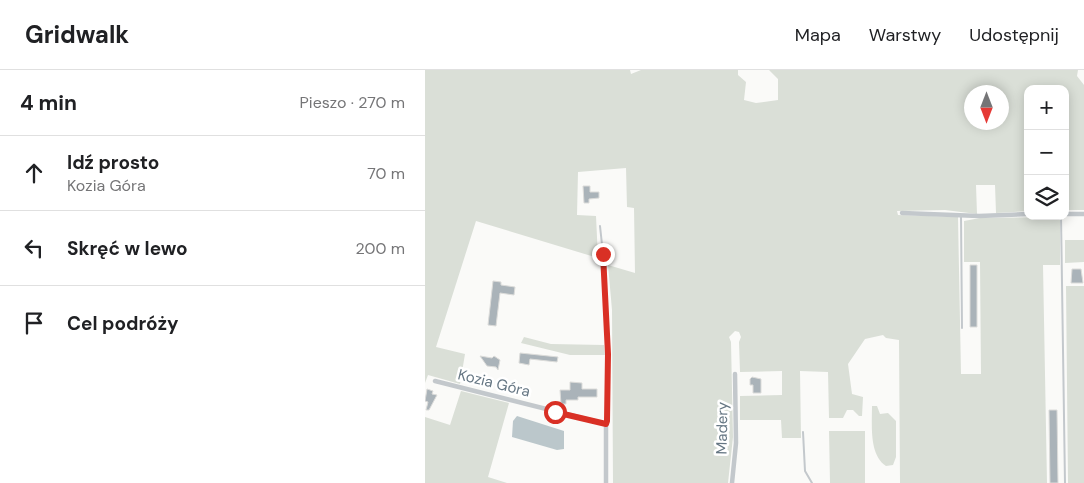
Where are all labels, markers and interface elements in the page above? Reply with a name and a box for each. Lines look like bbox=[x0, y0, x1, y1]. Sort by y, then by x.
text: Gridwalk bbox=[25, 19, 129, 50]
text: Mapa bbox=[795, 23, 841, 47]
text: Warstwy bbox=[869, 23, 941, 47]
text: Udostępnij bbox=[969, 23, 1059, 47]
north arrow bbox=[964, 85, 1009, 130]
map controls bbox=[1024, 85, 1069, 220]
button: + bbox=[1024, 85, 1069, 130]
text: 4 min bbox=[20, 89, 77, 117]
text: Pieszo · 270 m bbox=[300, 92, 405, 113]
button: − bbox=[1024, 130, 1069, 175]
text: Idź prosto bbox=[67, 150, 159, 175]
icon: ahead bbox=[20, 159, 48, 187]
text: 70 m bbox=[367, 163, 405, 184]
text: Kozia Góra bbox=[67, 175, 146, 196]
button: layers bbox=[1024, 175, 1069, 220]
icon: left bbox=[20, 234, 48, 262]
text: Skręć w lewo bbox=[67, 236, 188, 261]
text: 200 m bbox=[356, 238, 405, 259]
route end bbox=[592, 243, 615, 266]
icon: arrive bbox=[20, 309, 48, 337]
text: Cel podróży bbox=[67, 311, 178, 336]
street label: Kozia Góra bbox=[456, 364, 532, 402]
route start bbox=[544, 401, 567, 424]
street label: Madery bbox=[712, 401, 732, 454]

